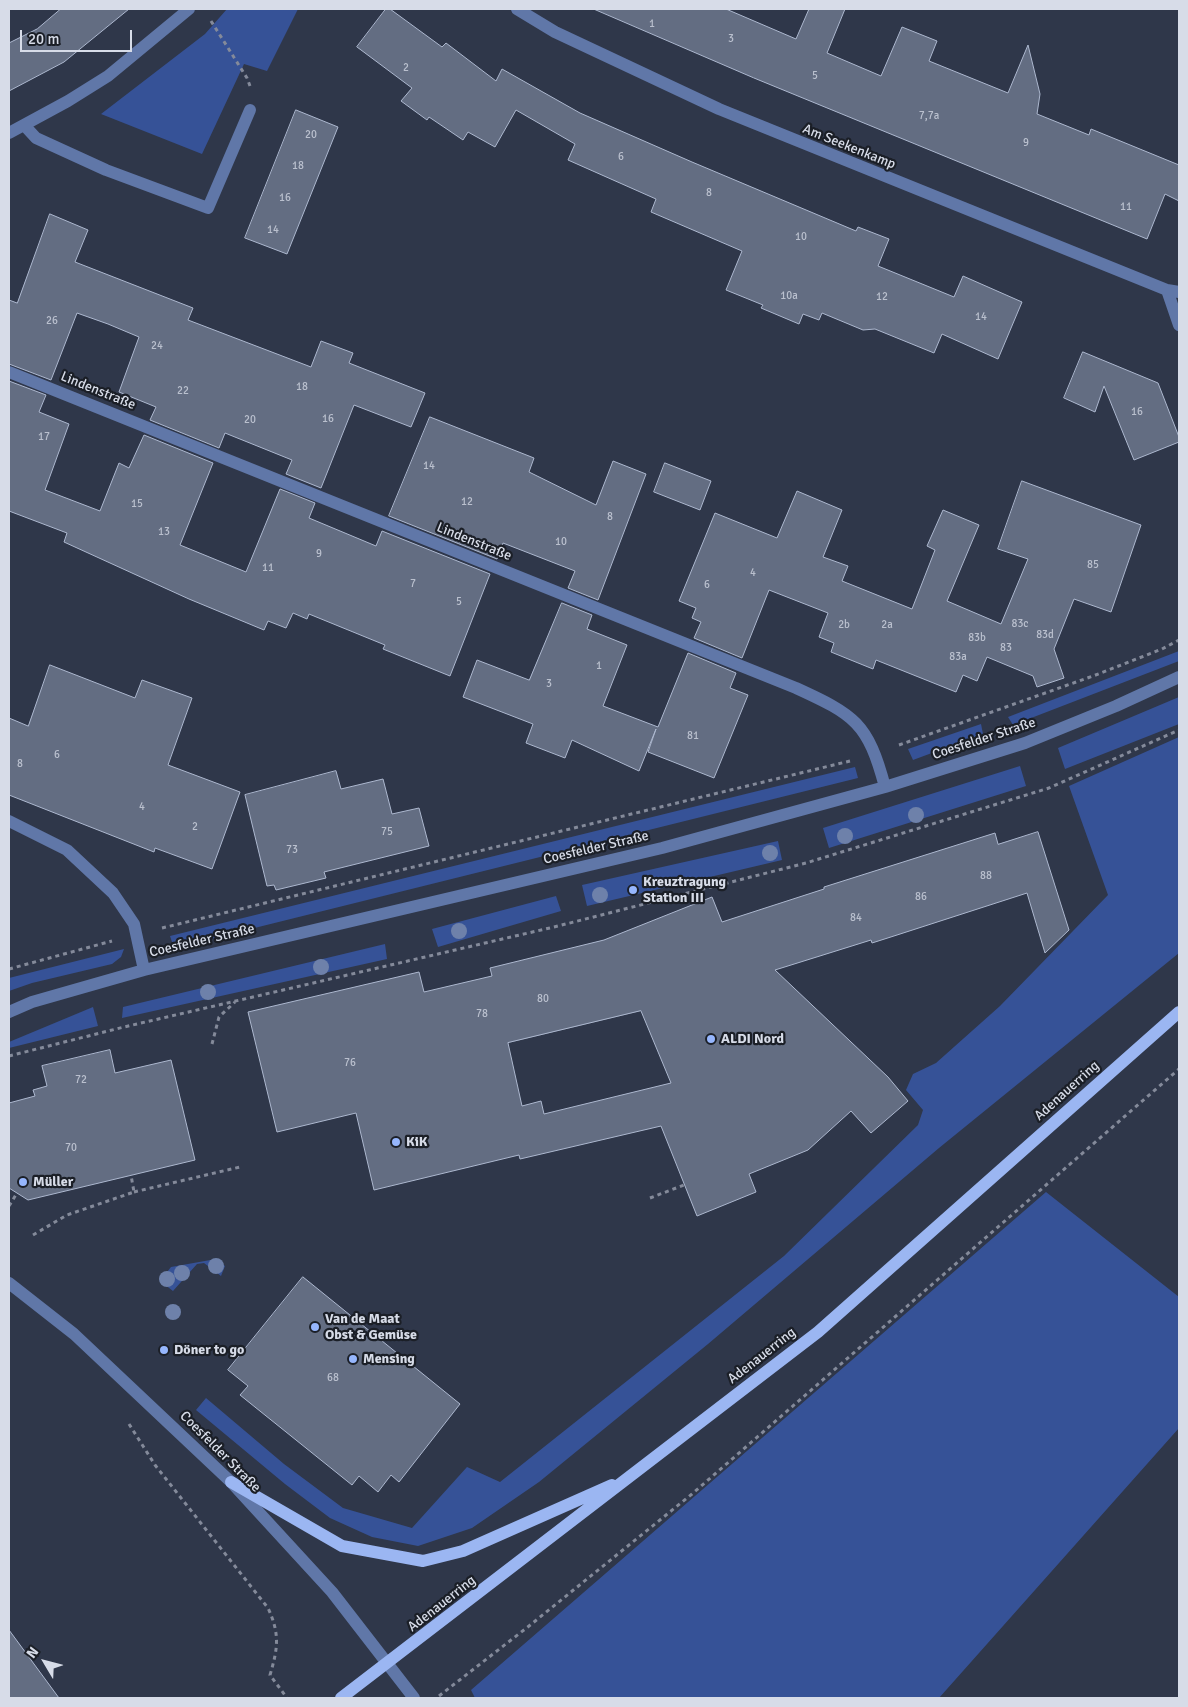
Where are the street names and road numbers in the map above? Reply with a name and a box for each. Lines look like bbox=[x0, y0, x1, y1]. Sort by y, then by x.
street label: Am Seekenkamp bbox=[800, 121, 898, 173]
street label: Lindenstraße bbox=[58, 368, 138, 414]
street label: Lindenstraße bbox=[434, 519, 514, 565]
street label: Coesfelder Straße bbox=[930, 714, 1038, 764]
street label: Coesfelder Straße bbox=[542, 828, 650, 868]
street label: Coesfelder Straße bbox=[148, 921, 256, 961]
street label: Adenauerring bbox=[1031, 1057, 1103, 1125]
street label: Adenauerring bbox=[725, 1324, 799, 1388]
street label: Coesfelder Straße bbox=[176, 1408, 264, 1496]
street label: Adenauerring bbox=[405, 1572, 479, 1636]

